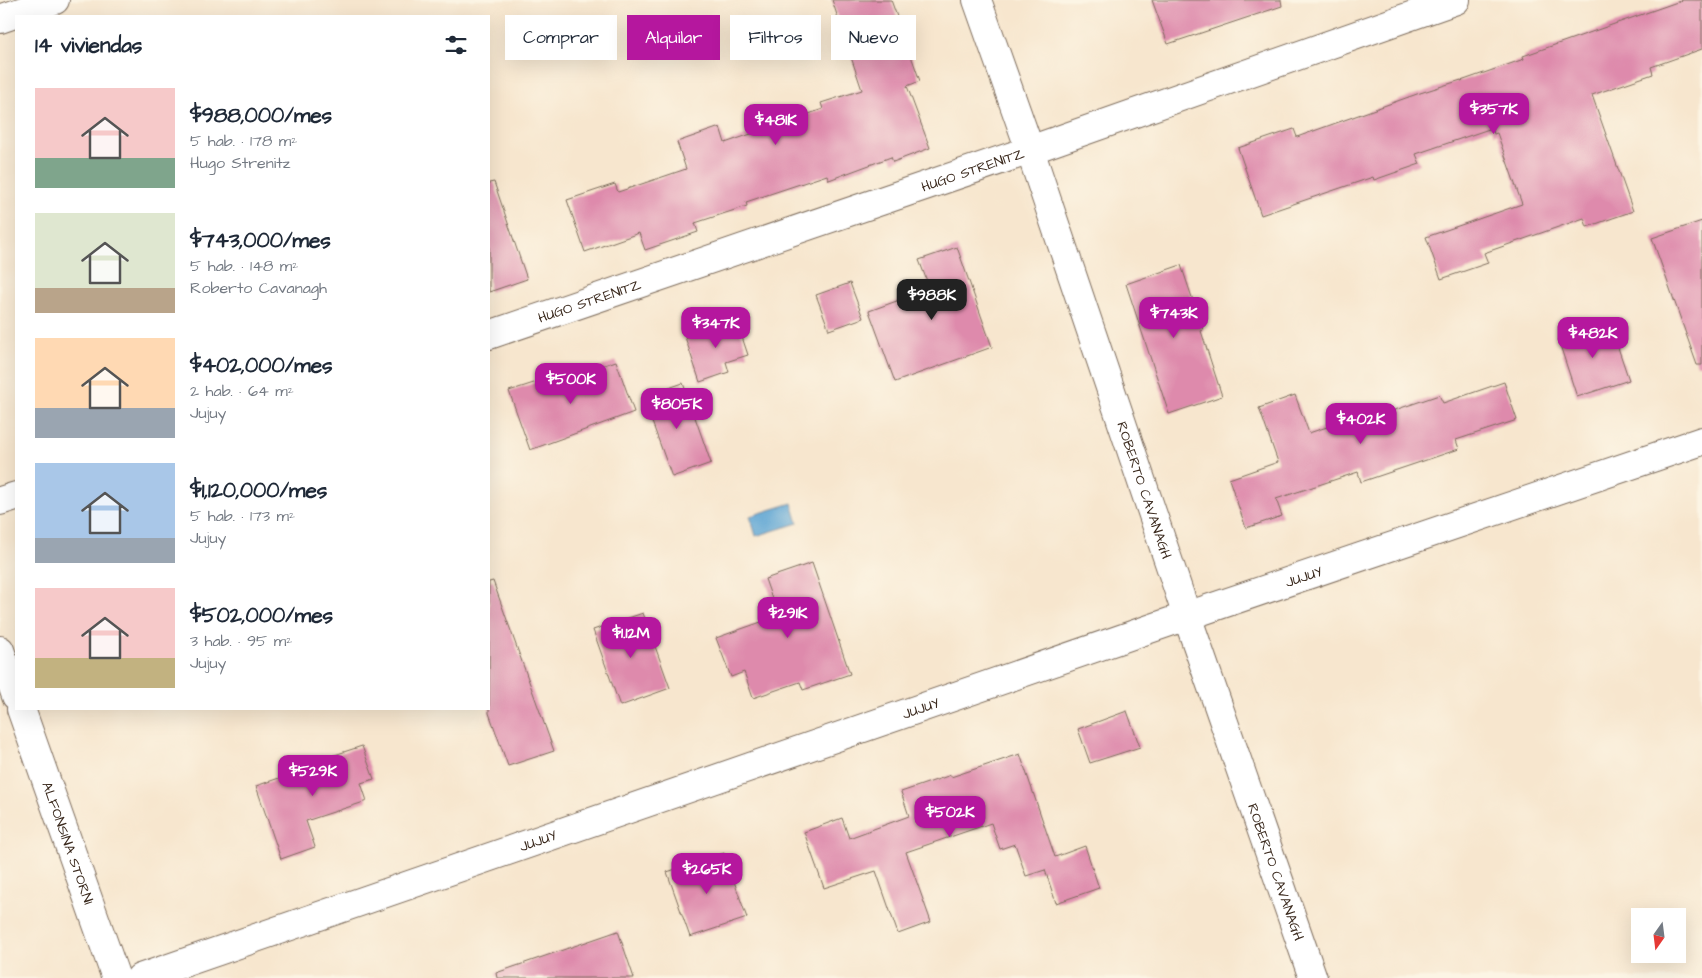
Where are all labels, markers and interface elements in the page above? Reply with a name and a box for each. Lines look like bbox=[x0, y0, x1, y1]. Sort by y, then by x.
chip: Comprar bbox=[505, 15, 617, 60]
chip: Alquilar bbox=[627, 15, 720, 60]
chip: Filtros bbox=[730, 15, 821, 60]
chip: Nuevo bbox=[831, 15, 916, 60]
text: 14 viviendas bbox=[35, 31, 142, 60]
icon: filters bbox=[442, 31, 470, 59]
pin: $357K bbox=[1459, 92, 1529, 135]
text: $357K bbox=[1470, 98, 1518, 120]
text: $988,000/mes bbox=[190, 101, 332, 130]
pin: $481K bbox=[741, 104, 811, 146]
icon: home bbox=[75, 108, 135, 168]
text: $481K bbox=[755, 109, 797, 131]
text: 5 hab. · 178 m² bbox=[190, 130, 297, 152]
street label: HUGO STRENITZ bbox=[919, 144, 1027, 197]
text: Hugo Strenitz bbox=[190, 152, 291, 174]
text: $743,000/mes bbox=[190, 226, 331, 255]
icon: home bbox=[75, 233, 135, 293]
text: 5 hab. · 148 m² bbox=[190, 255, 298, 277]
street label: HUGO STRENITZ bbox=[535, 275, 644, 329]
text: Roberto Cavanagh bbox=[190, 277, 327, 299]
pin: $988K bbox=[897, 278, 967, 321]
text: $988K bbox=[908, 284, 956, 306]
pin: $743K bbox=[1139, 296, 1209, 339]
text: $743K bbox=[1150, 302, 1198, 324]
pin: $347K bbox=[681, 306, 751, 349]
text: $347K bbox=[692, 312, 740, 334]
pin: $482K bbox=[1558, 316, 1628, 359]
text: $482K bbox=[1568, 322, 1618, 344]
text: $402,000/mes bbox=[190, 351, 333, 380]
icon: home bbox=[75, 358, 135, 418]
pin: $500K bbox=[536, 362, 606, 405]
text: $500K bbox=[546, 368, 596, 390]
text: 2 hab. · 64 m² bbox=[190, 380, 294, 402]
pin: $805K bbox=[642, 388, 712, 430]
text: $805K bbox=[652, 393, 702, 415]
text: Jujuy bbox=[190, 402, 226, 424]
pin: $402K bbox=[1326, 402, 1396, 445]
text: $402K bbox=[1337, 408, 1385, 430]
street label: ROBERTO CAVANAGH bbox=[1111, 419, 1176, 562]
text: $1,120,000/mes bbox=[190, 476, 327, 505]
icon: home bbox=[75, 483, 135, 543]
text: 5 hab. · 173 m² bbox=[190, 505, 295, 527]
text: Jujuy bbox=[190, 527, 226, 549]
street label: JUJUY bbox=[1283, 562, 1326, 593]
pin: $291K bbox=[753, 596, 823, 639]
text: $502,000/mes bbox=[190, 601, 333, 630]
text: $291K bbox=[769, 602, 807, 624]
icon: home bbox=[75, 608, 135, 668]
pin: $1.12M bbox=[590, 616, 672, 659]
text: $1.12M bbox=[612, 622, 650, 644]
text: 3 hab. · 95 m² bbox=[190, 630, 292, 652]
text: Jujuy bbox=[190, 652, 226, 674]
street label: JUJUY bbox=[900, 693, 943, 725]
pin: $529K bbox=[278, 754, 348, 797]
text: $529K bbox=[289, 760, 337, 782]
street label: ALFONSINA STORNI bbox=[36, 779, 98, 907]
pin: $502K bbox=[915, 796, 985, 838]
text: $502K bbox=[925, 801, 975, 823]
street label: ROBERTO CAVANAGH bbox=[1242, 801, 1308, 944]
street label: JUJUY bbox=[517, 826, 560, 857]
pin: $265K bbox=[672, 852, 742, 895]
text: $265K bbox=[682, 858, 732, 880]
north arrow bbox=[1631, 908, 1686, 962]
map controls bbox=[1631, 908, 1686, 963]

